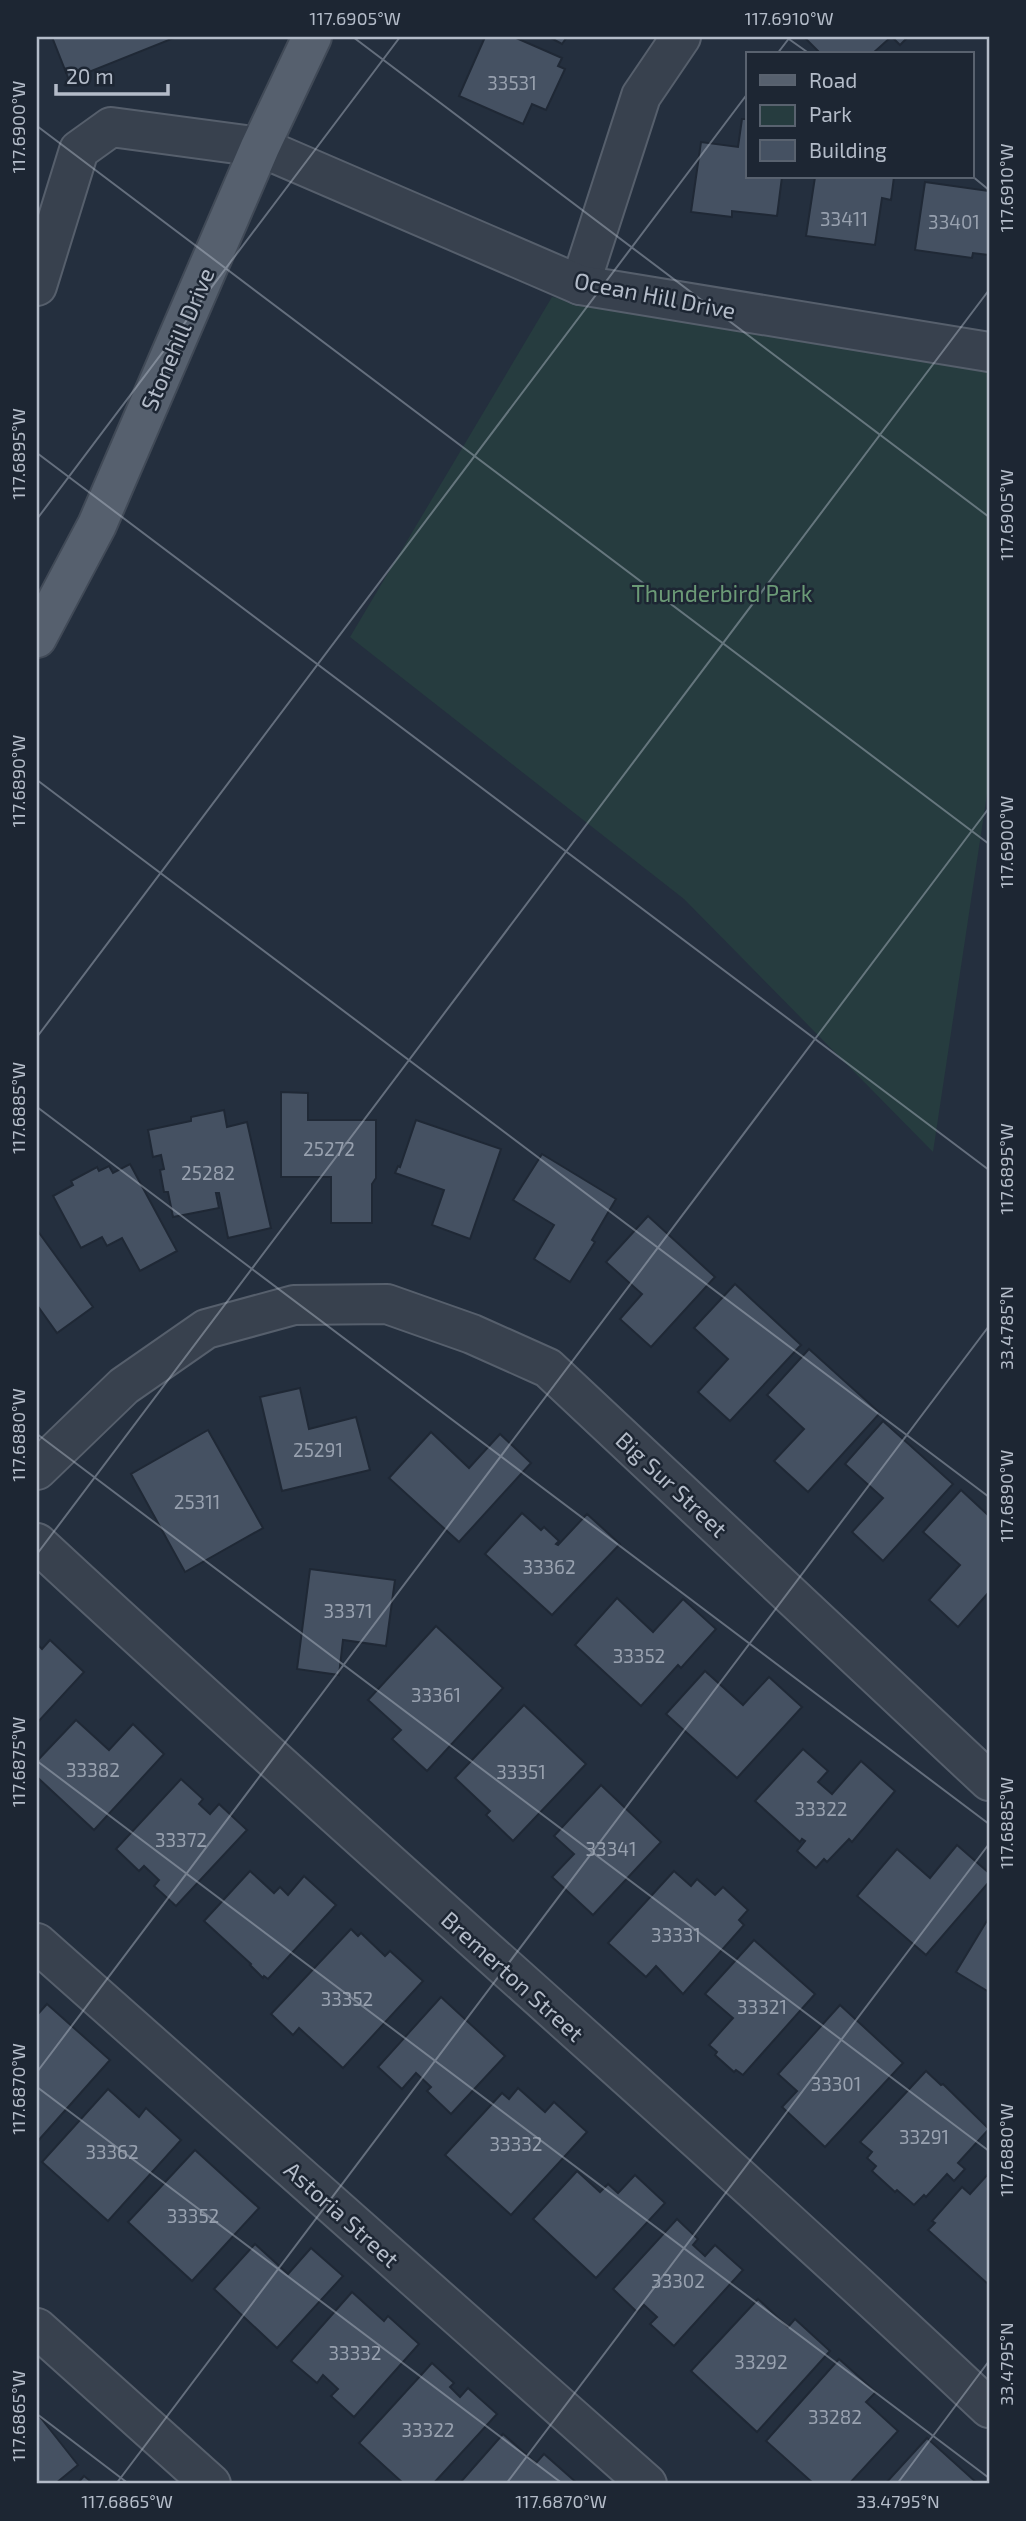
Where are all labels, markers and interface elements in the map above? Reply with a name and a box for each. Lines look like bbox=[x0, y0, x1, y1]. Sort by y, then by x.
text: 117.6905°W bbox=[309, 7, 401, 29]
text: 117.6910°W bbox=[744, 7, 834, 29]
scale bar bbox=[56, 52, 168, 96]
legend bbox=[746, 52, 974, 178]
text: 20 m bbox=[66, 63, 114, 88]
text: Road bbox=[809, 67, 857, 92]
house number: 33531 bbox=[487, 71, 537, 94]
text: 117.6900°W bbox=[7, 81, 29, 173]
text: Park bbox=[809, 101, 852, 126]
text: Building bbox=[809, 137, 887, 162]
text: 117.6910°W bbox=[995, 143, 1017, 233]
house number: 33411 bbox=[820, 207, 868, 230]
house number: 33401 bbox=[928, 210, 980, 233]
street label: Stonehill Drive bbox=[134, 263, 220, 415]
street label: Ocean Hill Drive bbox=[572, 266, 738, 324]
text: 117.6895°W bbox=[7, 408, 29, 500]
text: 117.6905°W bbox=[995, 469, 1017, 561]
park label: Thunderbird Park bbox=[631, 579, 813, 607]
text: 117.6890°W bbox=[7, 735, 29, 827]
text: 117.6900°W bbox=[995, 796, 1017, 888]
text: 117.6885°W bbox=[7, 1062, 29, 1154]
text: 117.6895°W bbox=[995, 1123, 1017, 1215]
house number: 25272 bbox=[303, 1137, 355, 1160]
house number: 25282 bbox=[181, 1161, 235, 1184]
text: 33.4785°N bbox=[995, 1286, 1017, 1370]
text: 117.6880°W bbox=[7, 1388, 29, 1482]
street label: Big Sur Street bbox=[611, 1425, 734, 1543]
house number: 25291 bbox=[293, 1438, 343, 1461]
text: 117.6890°W bbox=[995, 1450, 1017, 1542]
house number: 25311 bbox=[174, 1490, 220, 1513]
house number: 33362 bbox=[522, 1555, 576, 1578]
house number: 33371 bbox=[324, 1599, 372, 1622]
house number: 33352 bbox=[613, 1644, 665, 1667]
house number: 33361 bbox=[411, 1683, 461, 1706]
text: 117.6875°W bbox=[7, 1717, 29, 1807]
house number: 33382 bbox=[66, 1758, 120, 1781]
house number: 33351 bbox=[496, 1760, 546, 1783]
text: 117.6885°W bbox=[995, 1777, 1017, 1869]
house number: 33322 bbox=[794, 1797, 848, 1820]
house number: 33372 bbox=[155, 1828, 207, 1851]
house number: 33341 bbox=[586, 1837, 636, 1860]
street label: Bremerton Street bbox=[436, 1905, 590, 2047]
house number: 33331 bbox=[651, 1923, 701, 1946]
house number: 33352 bbox=[321, 1987, 373, 2010]
house number: 33321 bbox=[737, 1995, 787, 2018]
text: 117.6870°W bbox=[7, 2043, 29, 2135]
house number: 33301 bbox=[811, 2072, 861, 2095]
text: 117.6880°W bbox=[995, 2103, 1017, 2197]
house number: 33291 bbox=[899, 2125, 949, 2148]
house number: 33332 bbox=[490, 2132, 542, 2155]
house number: 33362 bbox=[85, 2140, 139, 2163]
street label: Astoria Street bbox=[279, 2155, 405, 2273]
house number: 33352 bbox=[167, 2204, 219, 2227]
house number: 33302 bbox=[651, 2269, 705, 2292]
text: 33.4795°N bbox=[995, 2322, 1017, 2406]
house number: 33332 bbox=[329, 2341, 381, 2364]
house number: 33292 bbox=[734, 2350, 788, 2373]
text: 117.6865°W bbox=[7, 2370, 29, 2462]
house number: 33282 bbox=[808, 2405, 862, 2428]
house number: 33322 bbox=[401, 2418, 455, 2441]
text: 117.6865°W bbox=[81, 2490, 173, 2512]
text: 117.6870°W bbox=[515, 2490, 607, 2512]
text: 33.4795°N bbox=[856, 2490, 940, 2512]

